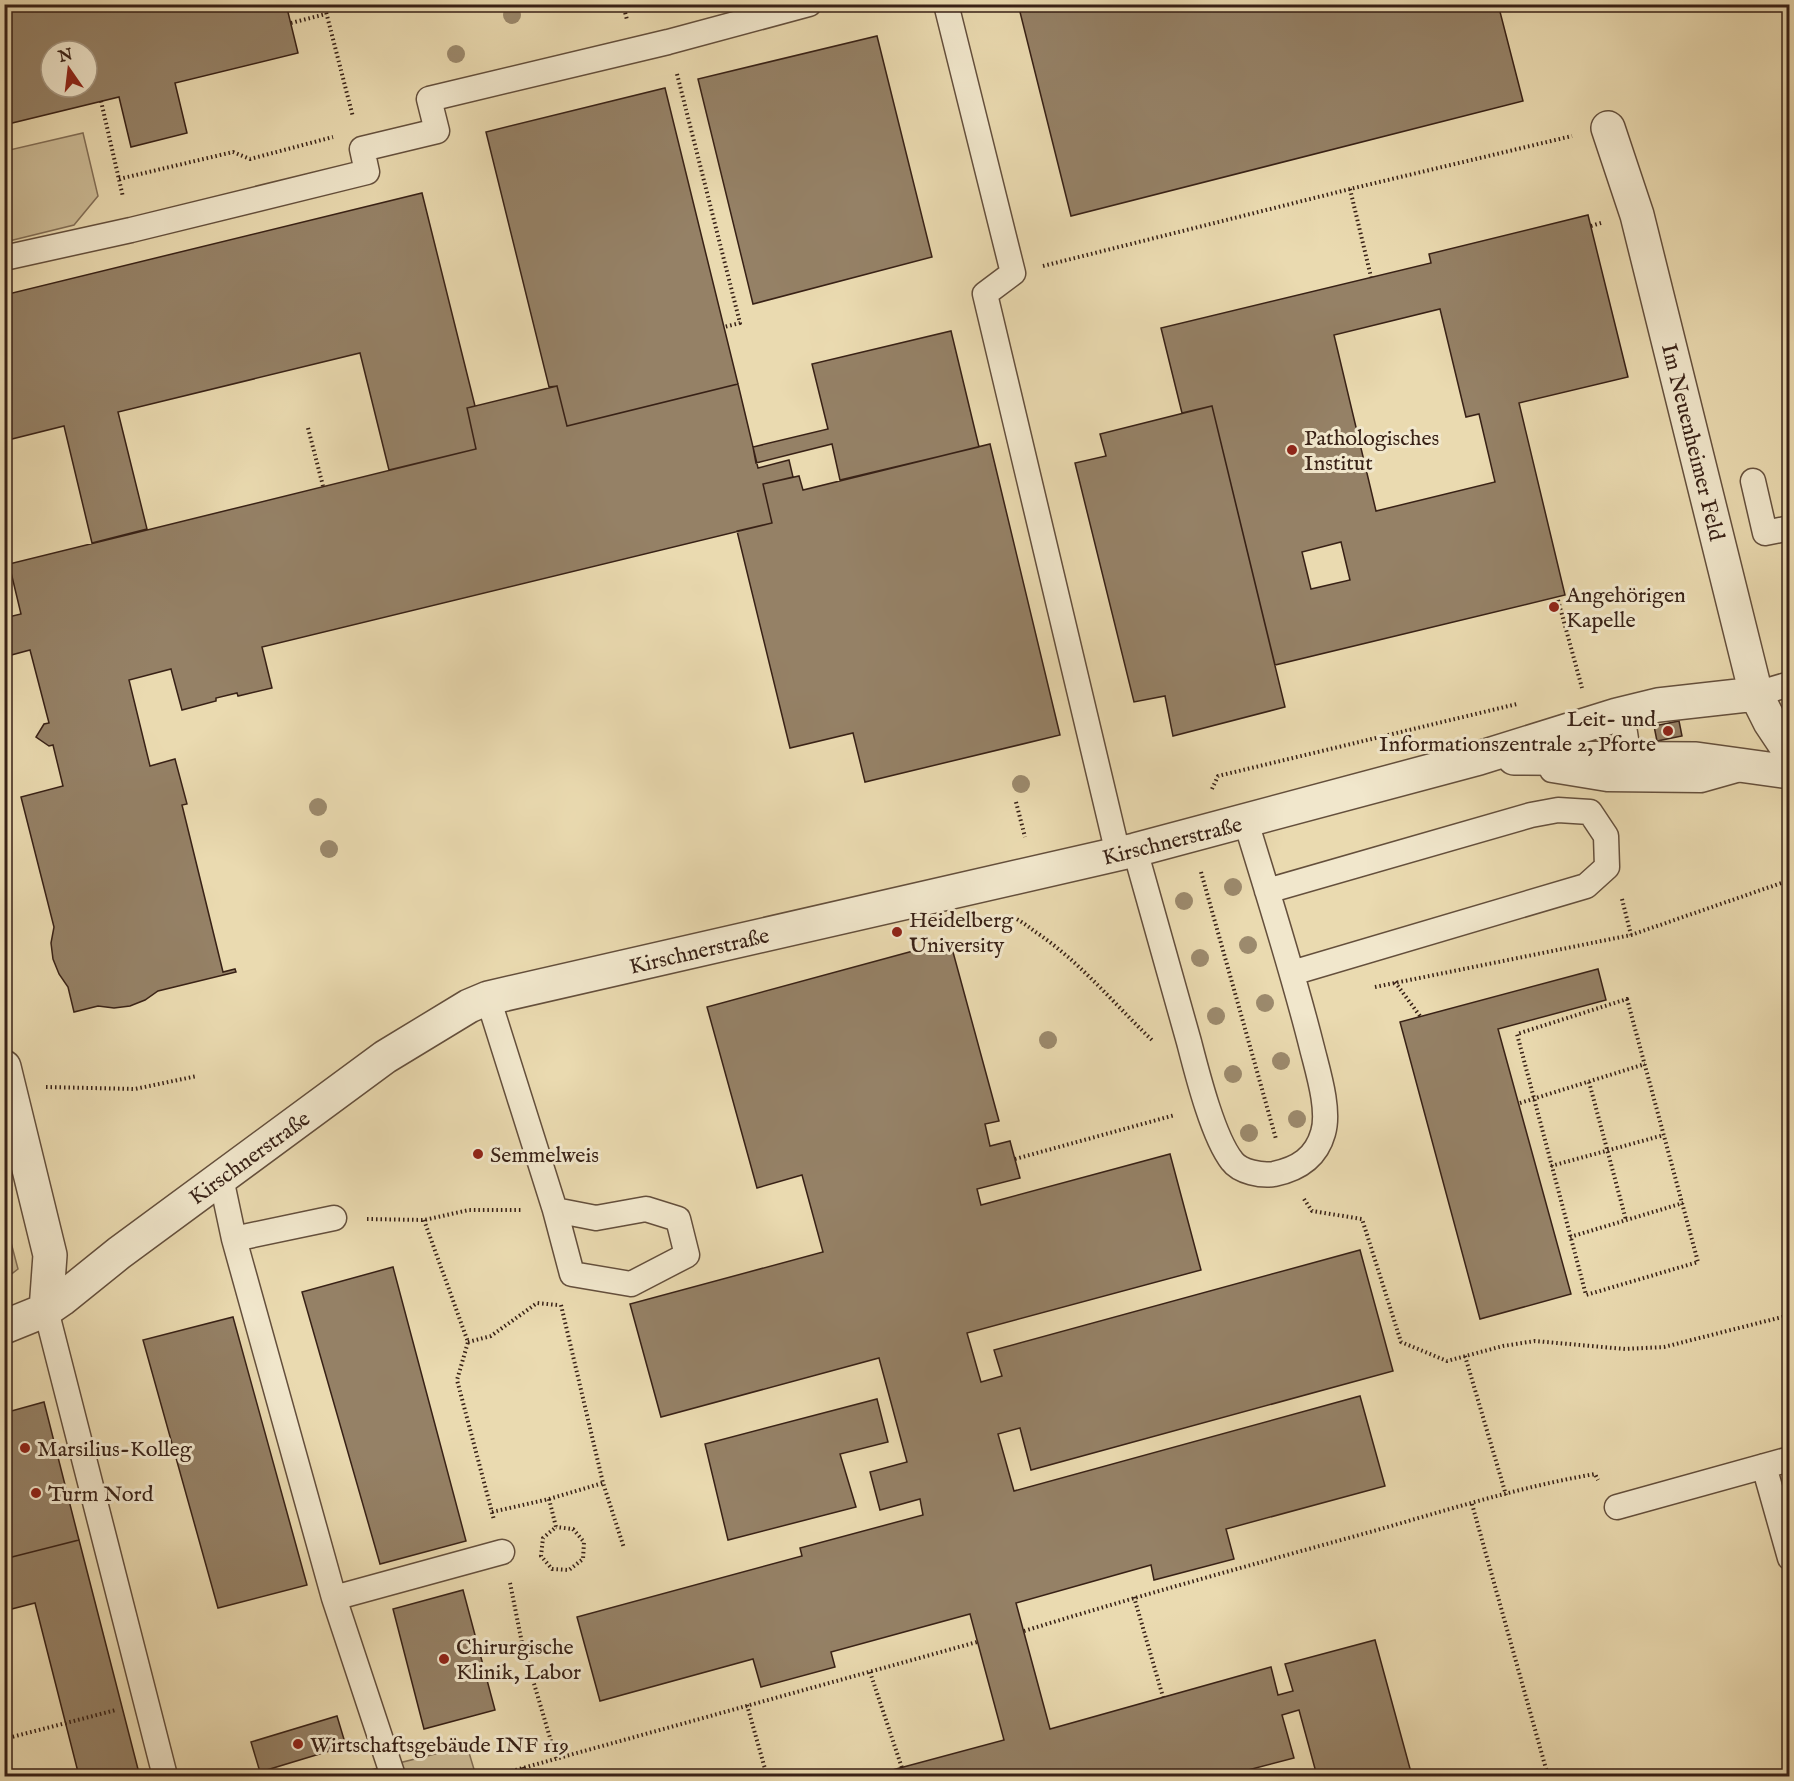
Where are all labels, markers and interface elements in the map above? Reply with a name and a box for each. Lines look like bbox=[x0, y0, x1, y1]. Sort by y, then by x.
north arrow bbox=[39, 39, 99, 99]
text: N bbox=[56, 45, 75, 68]
street label: Im Neuenheimer Feld bbox=[1654, 341, 1730, 544]
place label: Pathologisches Institut bbox=[1304, 425, 1439, 478]
marker: Pathologisches Institut bbox=[1285, 443, 1299, 457]
place label: Angehörigen Kapelle bbox=[1565, 582, 1686, 635]
marker: Angehörigen Kapelle bbox=[1547, 600, 1561, 614]
place label: Leit- und Informationszentrale 2, Pforte bbox=[1379, 706, 1656, 759]
marker: Leit- und Informationszentrale 2, Pforte bbox=[1661, 724, 1675, 738]
street label: Kirschnerstraße bbox=[1100, 811, 1245, 873]
place label: Heidelberg University bbox=[909, 907, 1014, 960]
street label: Kirschnerstraße bbox=[627, 922, 772, 982]
marker: Heidelberg University bbox=[890, 925, 904, 939]
street label: Kirschnerstraße bbox=[184, 1105, 316, 1212]
place label: Semmelweis bbox=[490, 1142, 599, 1170]
marker: Semmelweis bbox=[471, 1147, 485, 1161]
place label: Marsilius-Kolleg bbox=[37, 1436, 193, 1464]
marker: Marsilius-Kolleg bbox=[18, 1441, 32, 1455]
place label: Turm Nord bbox=[48, 1481, 154, 1509]
marker: Turm Nord bbox=[29, 1486, 43, 1500]
place label: Chirurgische Klinik, Labor bbox=[456, 1634, 581, 1687]
marker: Chirurgische Klinik, Labor bbox=[437, 1652, 451, 1666]
place label: Wirtschaftsgebäude INF 119 bbox=[310, 1732, 569, 1760]
marker: Wirtschaftsgebäude INF 119 bbox=[291, 1737, 305, 1751]

